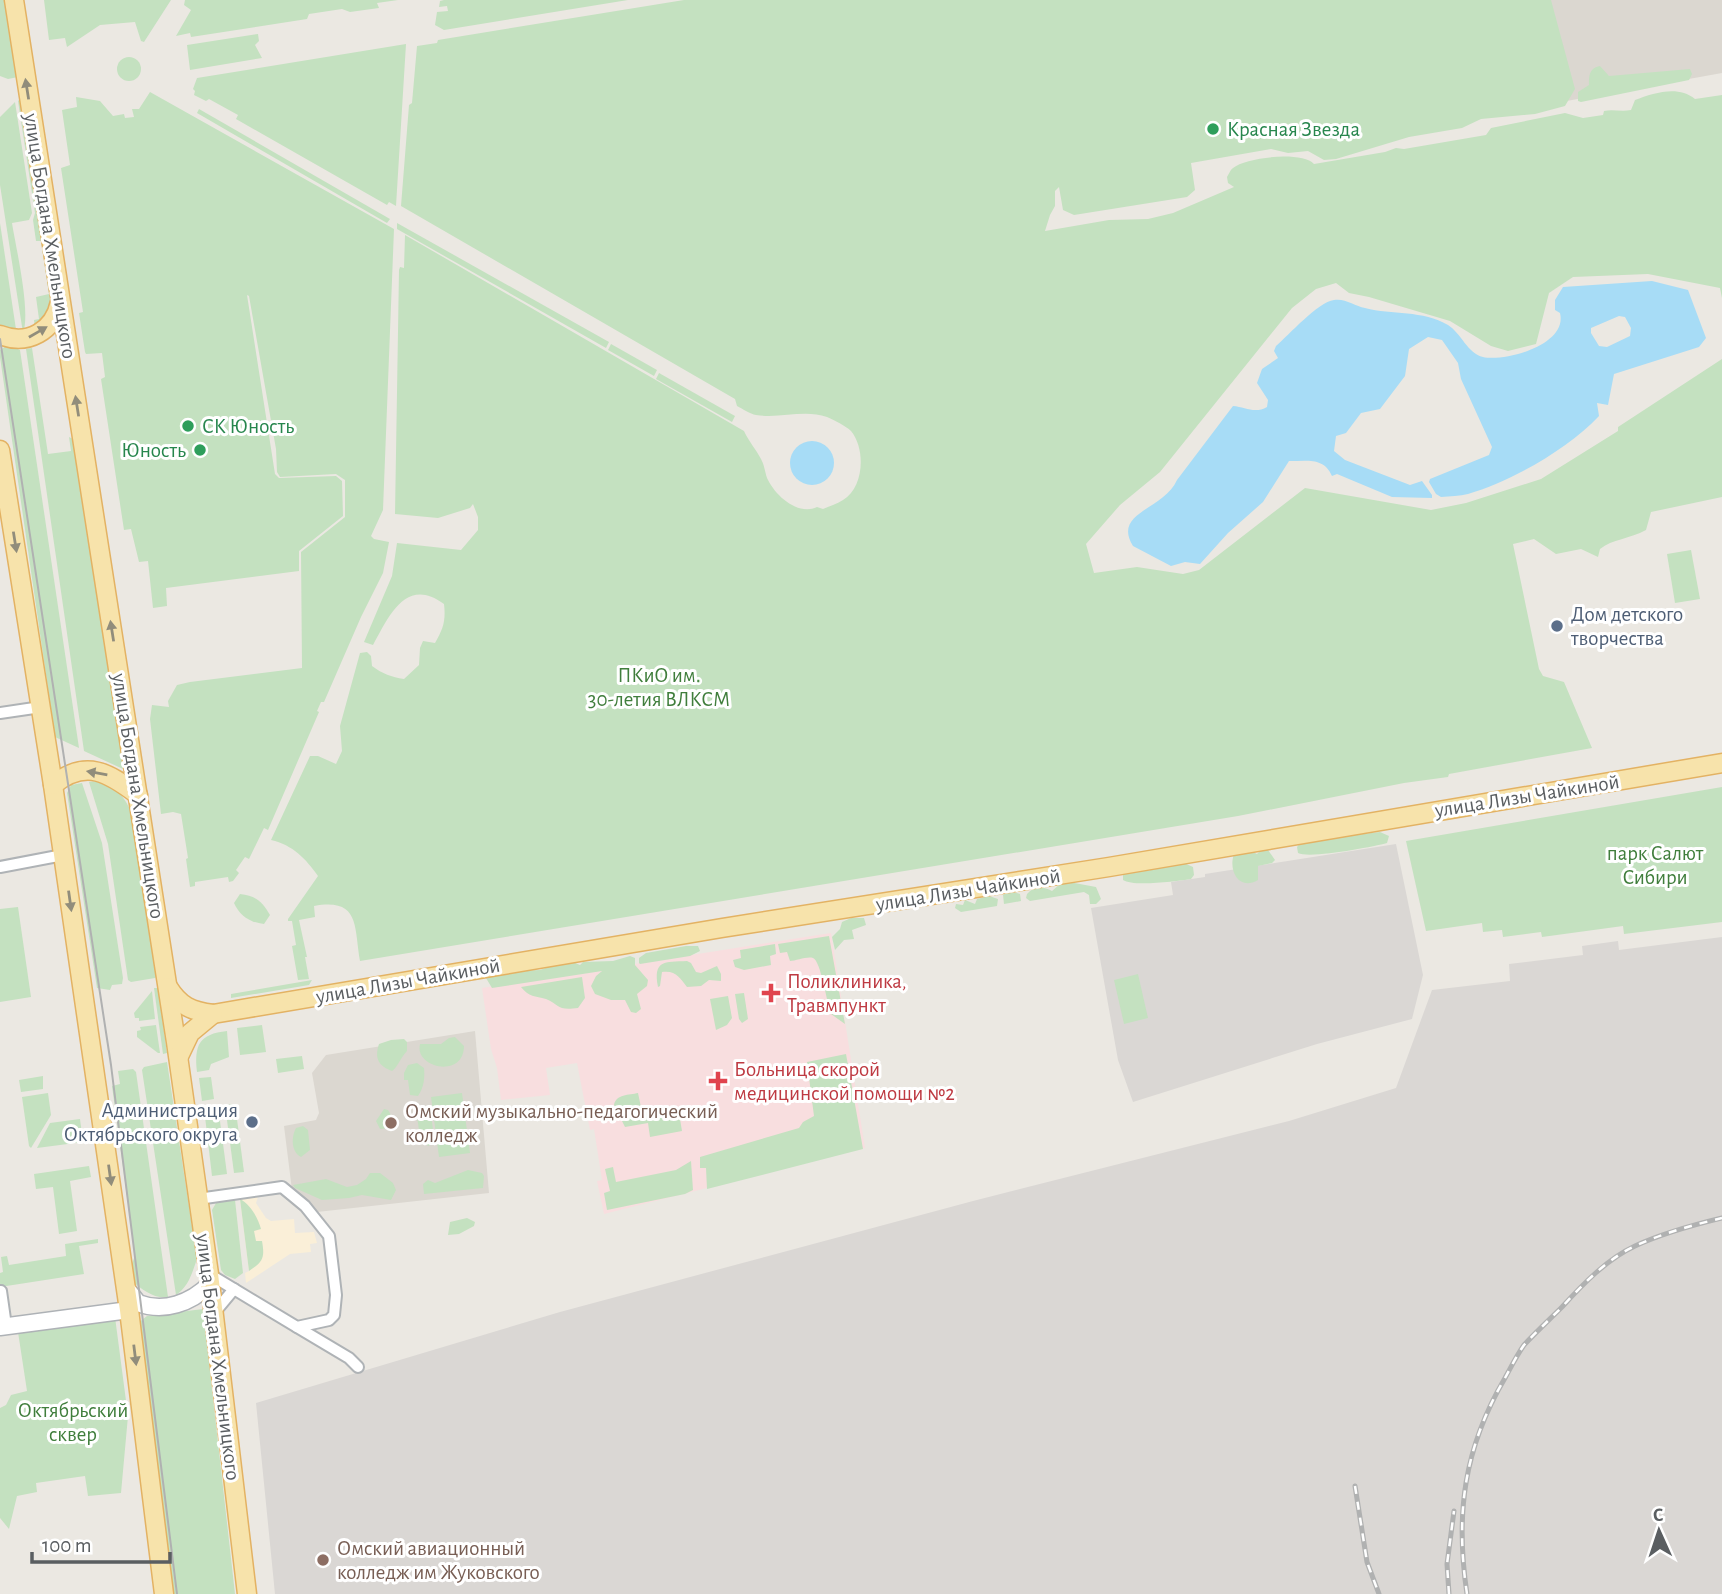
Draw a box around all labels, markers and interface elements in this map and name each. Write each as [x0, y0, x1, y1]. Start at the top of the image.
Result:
one-way arrow [22, 77, 33, 99]
street label: улица Богдана Хмельницкого [20, 111, 80, 360]
place label: Красная Звезда [1227, 119, 1360, 140]
marker: Красная Звезда [1205, 121, 1221, 137]
one-way arrow [29, 326, 48, 338]
one-way arrow [71, 395, 82, 417]
place label: СК Юность [202, 416, 294, 437]
marker: СК Юность [180, 418, 196, 434]
place label: Юность [121, 440, 186, 461]
marker: Юность [192, 442, 208, 458]
one-way arrow [9, 531, 20, 553]
place label: Дом детского творчества [1570, 604, 1683, 649]
marker: Дом детского творчества [1549, 618, 1565, 634]
one-way arrow [106, 620, 117, 642]
park label: ПКиО им. 30-летия ВЛКСМ [588, 665, 730, 710]
street label: улица Богдана Хмельницкого [108, 671, 168, 920]
one-way arrow [86, 767, 108, 778]
street label: улица Лизы Чайкиной [1432, 771, 1621, 821]
park label: парк Салют Сибири [1607, 843, 1704, 888]
street label: улица Лизы Чайкиной [873, 865, 1062, 915]
one-way arrow [65, 890, 76, 912]
street label: улица Лизы Чайкиной [313, 954, 502, 1008]
place label: Поликлиника, Травмпункт [787, 971, 907, 1016]
marker: Поликлиника, Травмпункт [761, 983, 781, 1003]
place label: Больница скорой медицинской помощи №2 [734, 1059, 955, 1104]
marker: Больница скорой медицинской помощи №2 [708, 1071, 728, 1091]
place label: Администрация Октябрьского округа [64, 1100, 238, 1145]
place label: Омский музыкально-педагогический колледж [405, 1101, 718, 1146]
marker: Администрация Октябрьского округа [244, 1114, 260, 1130]
marker: Омский музыкально-педагогический колледж [383, 1115, 399, 1131]
one-way arrow [105, 1164, 116, 1186]
street label: улица Богдана Хмельницкого [192, 1231, 244, 1482]
one-way arrow [129, 1344, 140, 1366]
park label: Октябрьский сквер [18, 1400, 128, 1445]
north arrow [1624, 1496, 1694, 1566]
text: С [1652, 1506, 1664, 1525]
scale bar [32, 1520, 170, 1564]
text: 100 m [42, 1535, 92, 1556]
place label: Омский авиационный колледж им Жуковского [337, 1538, 540, 1583]
marker: Омский авиационный колледж им Жуковского [315, 1552, 331, 1568]

